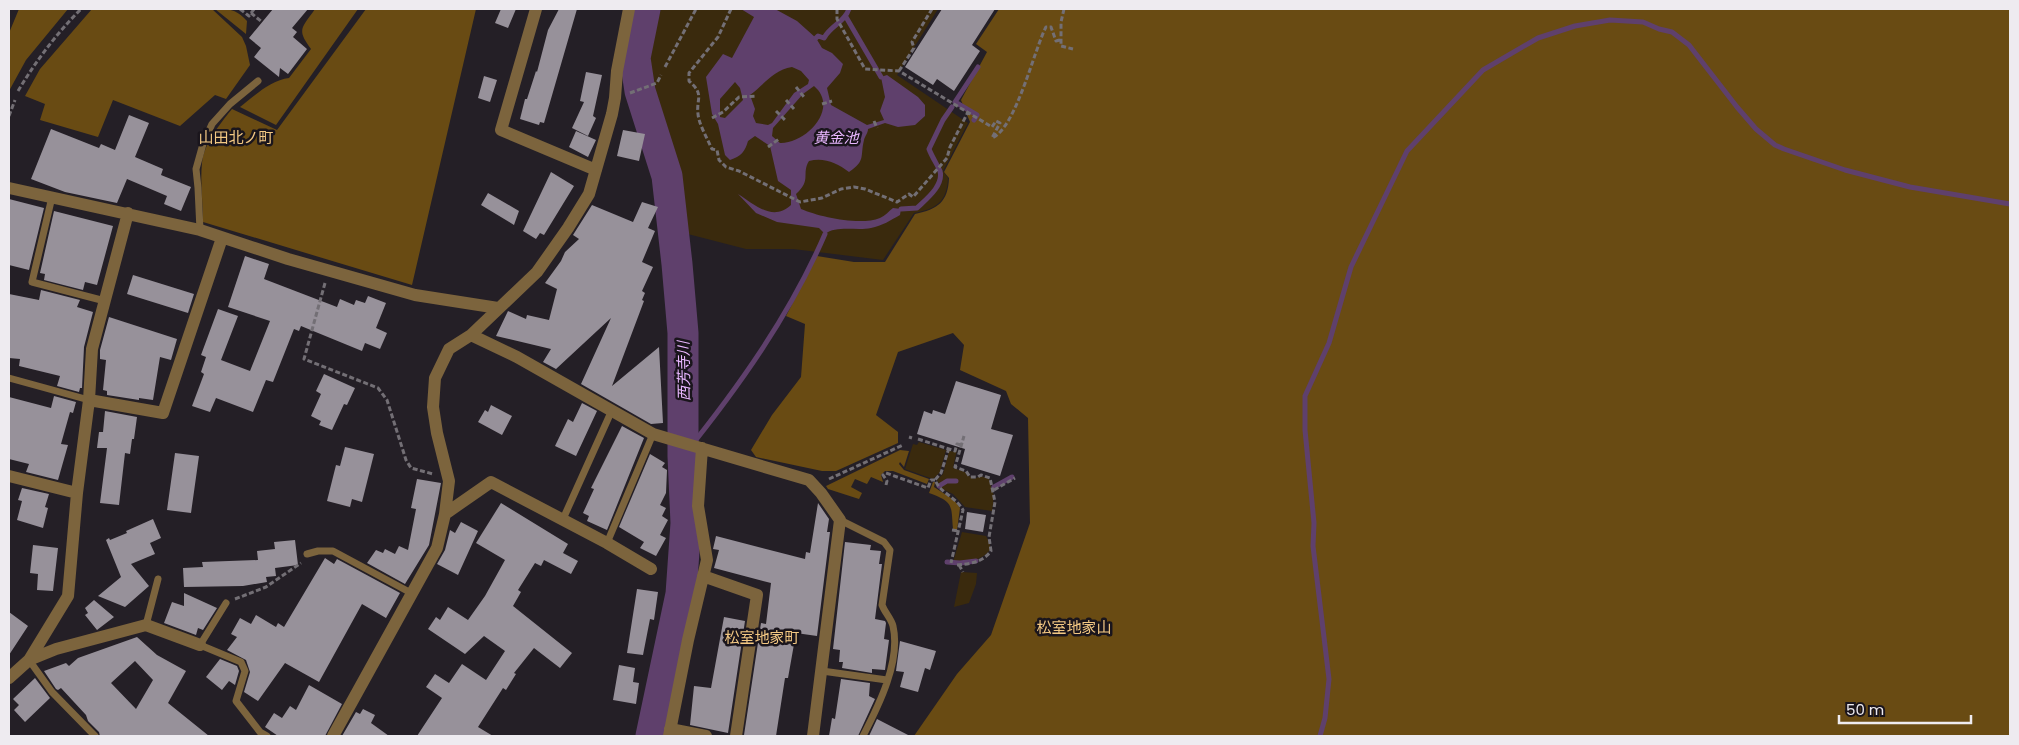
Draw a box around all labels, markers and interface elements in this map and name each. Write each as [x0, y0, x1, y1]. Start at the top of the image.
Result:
district label: 山田北ノ町 [198, 127, 274, 148]
water label: 黄金池 [813, 127, 860, 148]
water label: 西芳寺川 [672, 339, 695, 401]
district label: 松室地家山 [1036, 617, 1112, 638]
district label: 松室地家町 [724, 627, 800, 648]
scale bar [1839, 692, 1972, 724]
text: 50 m [1846, 699, 1884, 720]

